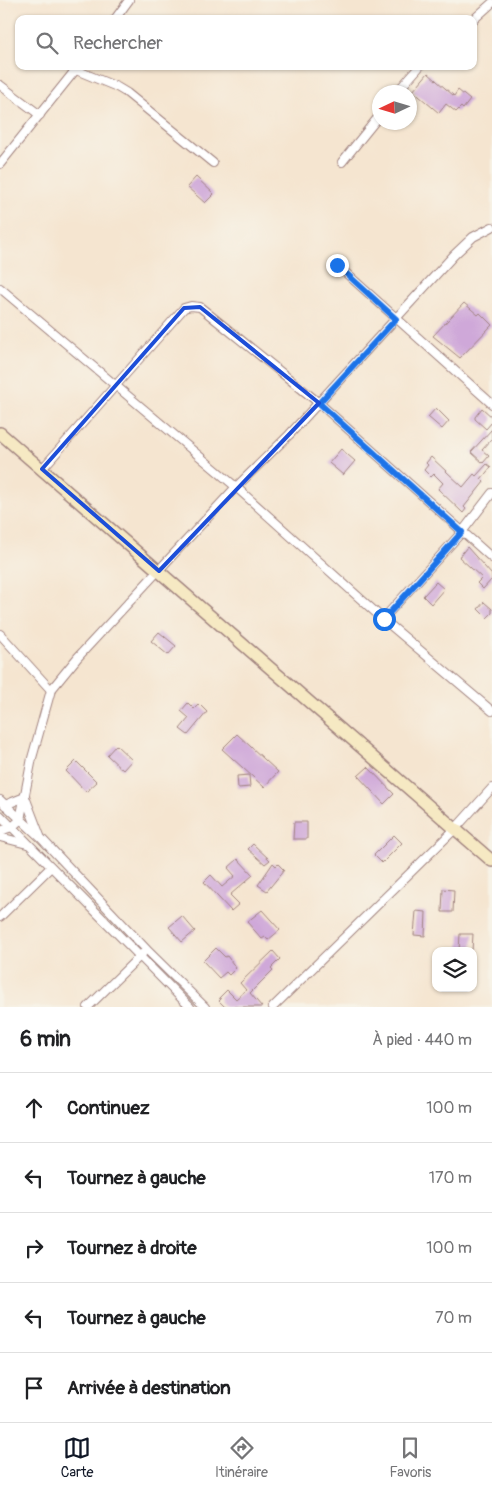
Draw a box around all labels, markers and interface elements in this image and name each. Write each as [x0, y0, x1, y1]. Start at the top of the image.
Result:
search box [15, 15, 477, 70]
icon: search [33, 29, 61, 57]
text: Rechercher [73, 31, 163, 55]
north arrow [372, 85, 417, 130]
route end [326, 254, 349, 277]
route start [373, 608, 396, 631]
map controls [432, 947, 477, 992]
button: layers [432, 947, 477, 992]
text: 6 min [20, 1026, 71, 1053]
text: À pied · 440 m [372, 1030, 472, 1050]
icon: ahead [20, 1094, 48, 1122]
text: Continuez [67, 1096, 150, 1120]
text: 100 m [426, 1098, 472, 1118]
icon: left [20, 1164, 48, 1192]
text: Tournez à gauche [67, 1166, 206, 1190]
text: 170 m [429, 1168, 472, 1188]
icon: right [20, 1234, 48, 1262]
text: Tournez à droite [67, 1236, 197, 1260]
text: 100 m [426, 1238, 472, 1258]
icon: left [20, 1304, 48, 1332]
text: Tournez à gauche [67, 1306, 206, 1330]
text: 70 m [435, 1308, 472, 1328]
icon: arrive [20, 1374, 48, 1402]
text: Arrivée à destination [67, 1376, 231, 1400]
tab: Carte [61, 1434, 93, 1481]
tab: Itinéraire [215, 1434, 268, 1481]
tab: Favoris [390, 1434, 431, 1481]

